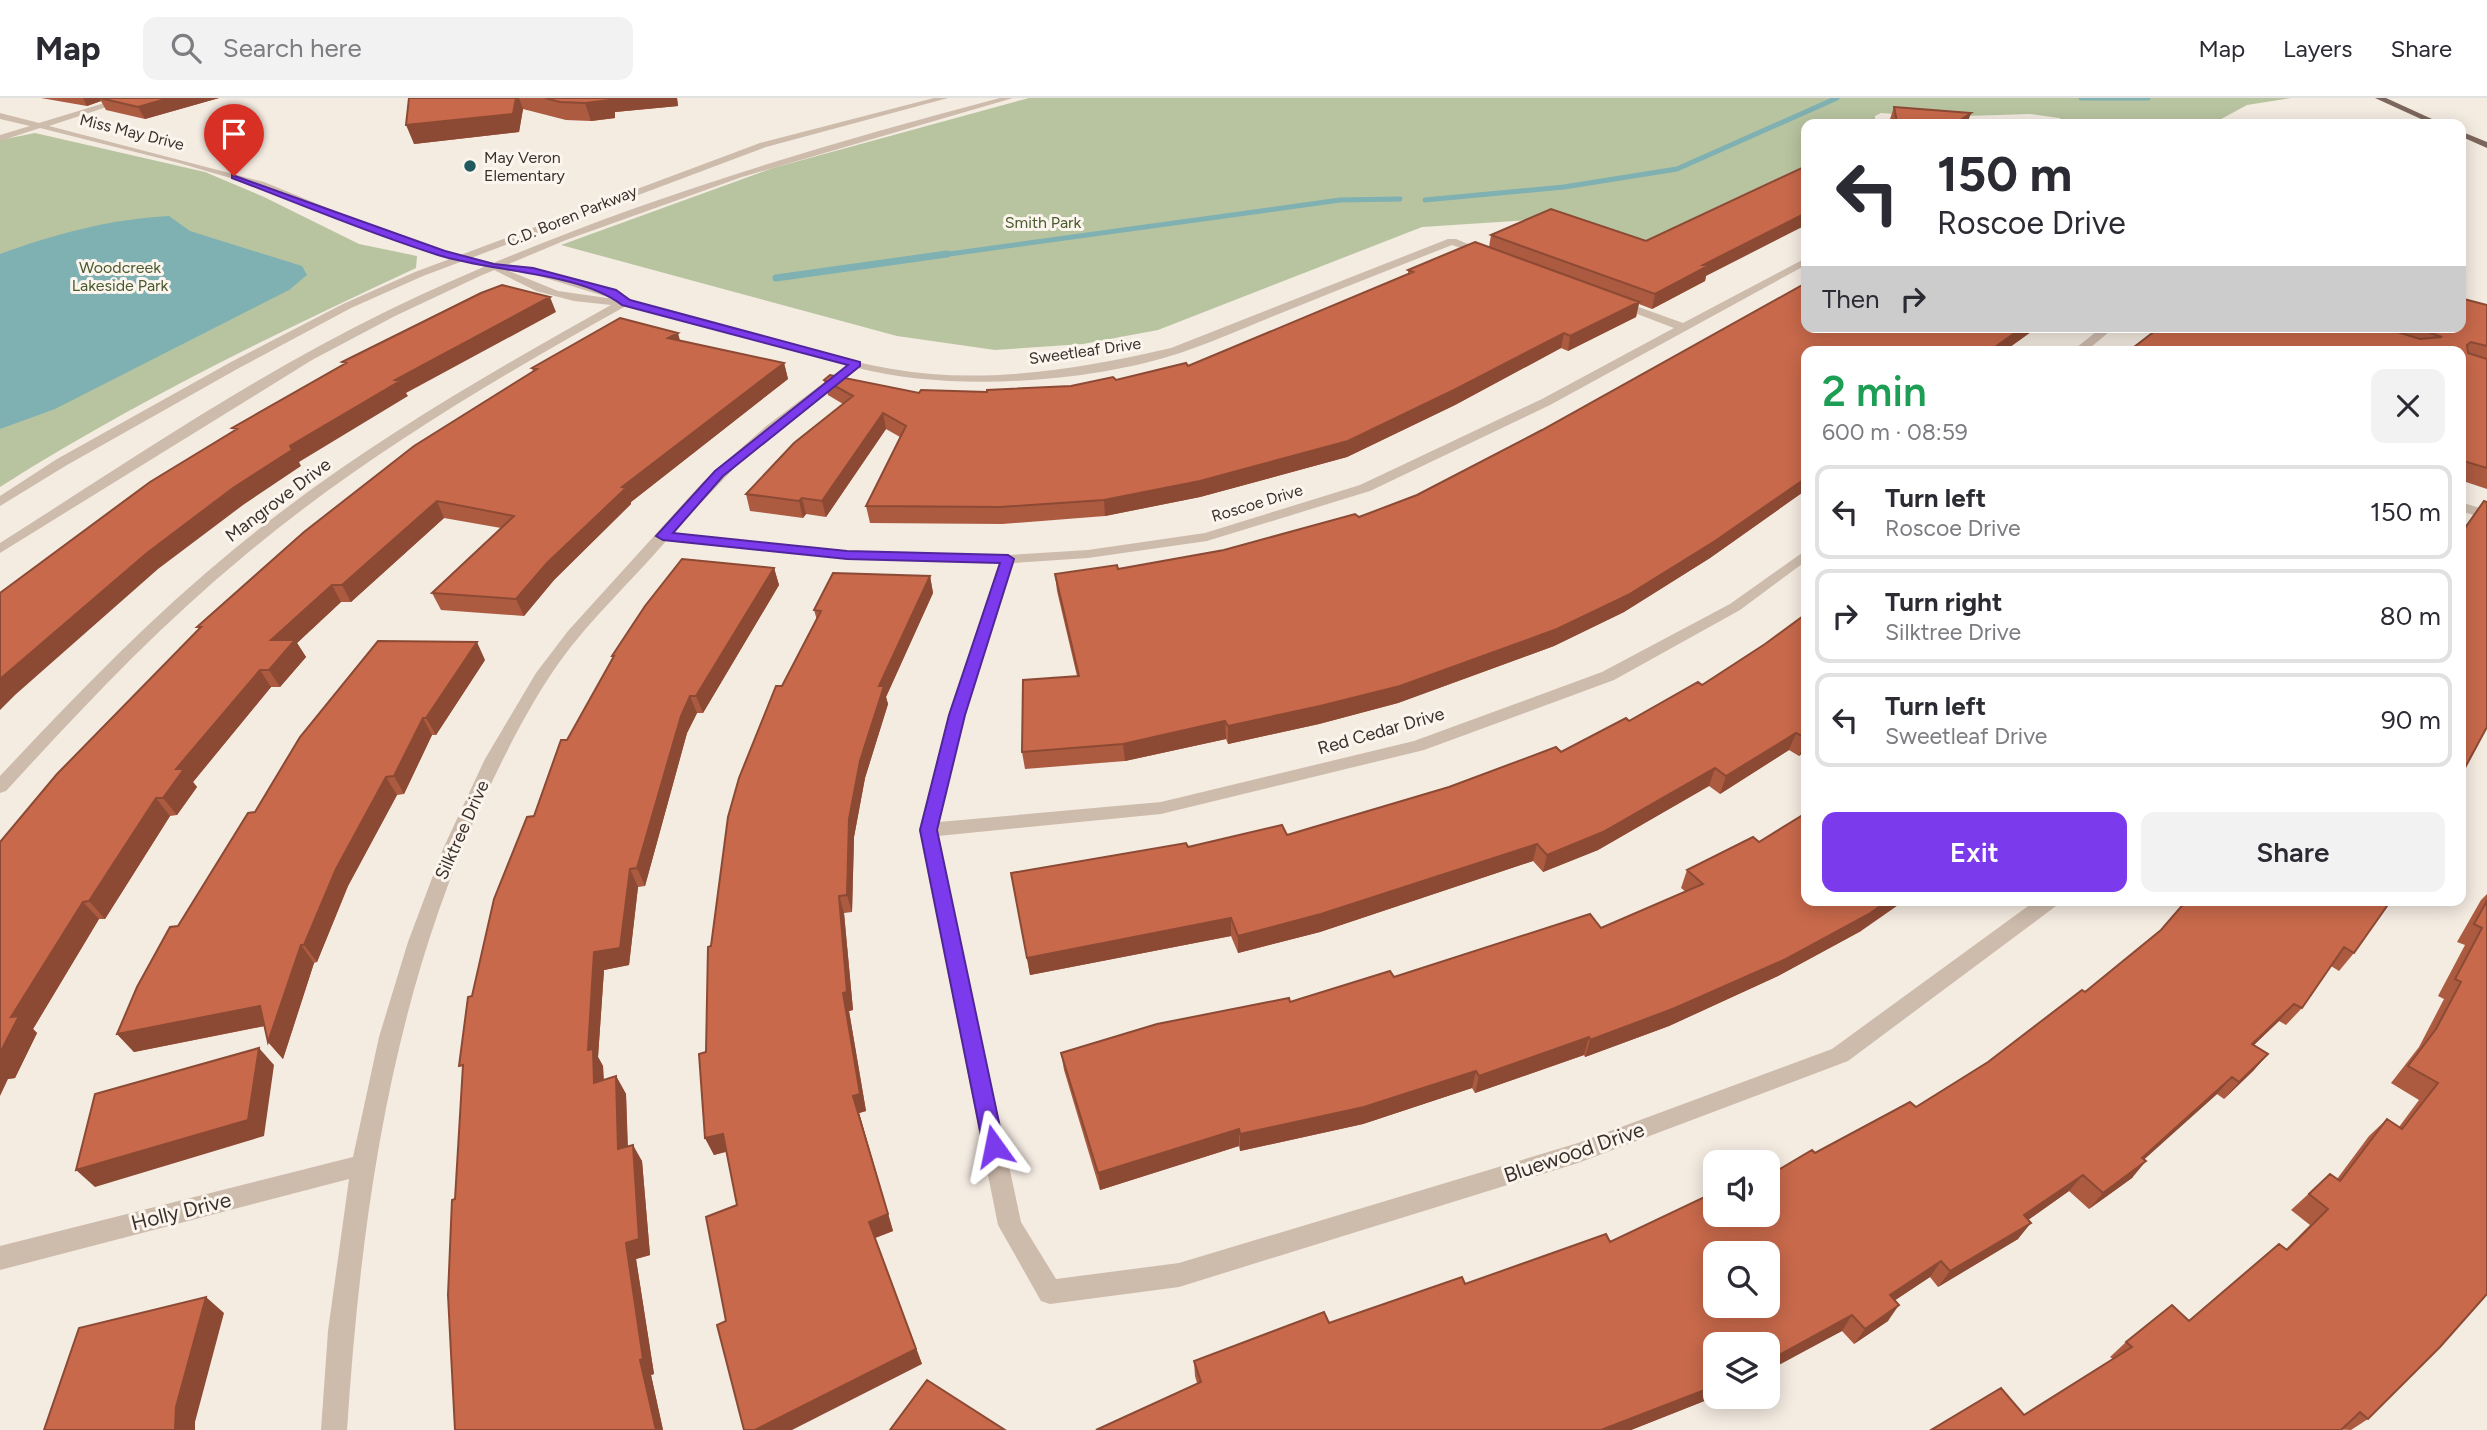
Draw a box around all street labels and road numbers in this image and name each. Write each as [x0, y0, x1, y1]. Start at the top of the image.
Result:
street label: Miss May Drive [78, 110, 186, 154]
street label: C.D. Boren Parkway [504, 181, 640, 251]
street label: Sweetleaf Drive [1028, 334, 1143, 368]
street label: Mangrove Drive [221, 453, 335, 547]
street label: Roscoe Drive [1209, 480, 1305, 526]
street label: Red Cedar Drive [1315, 702, 1447, 760]
street label: Silktree Drive [430, 777, 494, 883]
street label: Bluewood Drive [1500, 1116, 1648, 1188]
street label: Holly Drive [128, 1187, 234, 1235]

